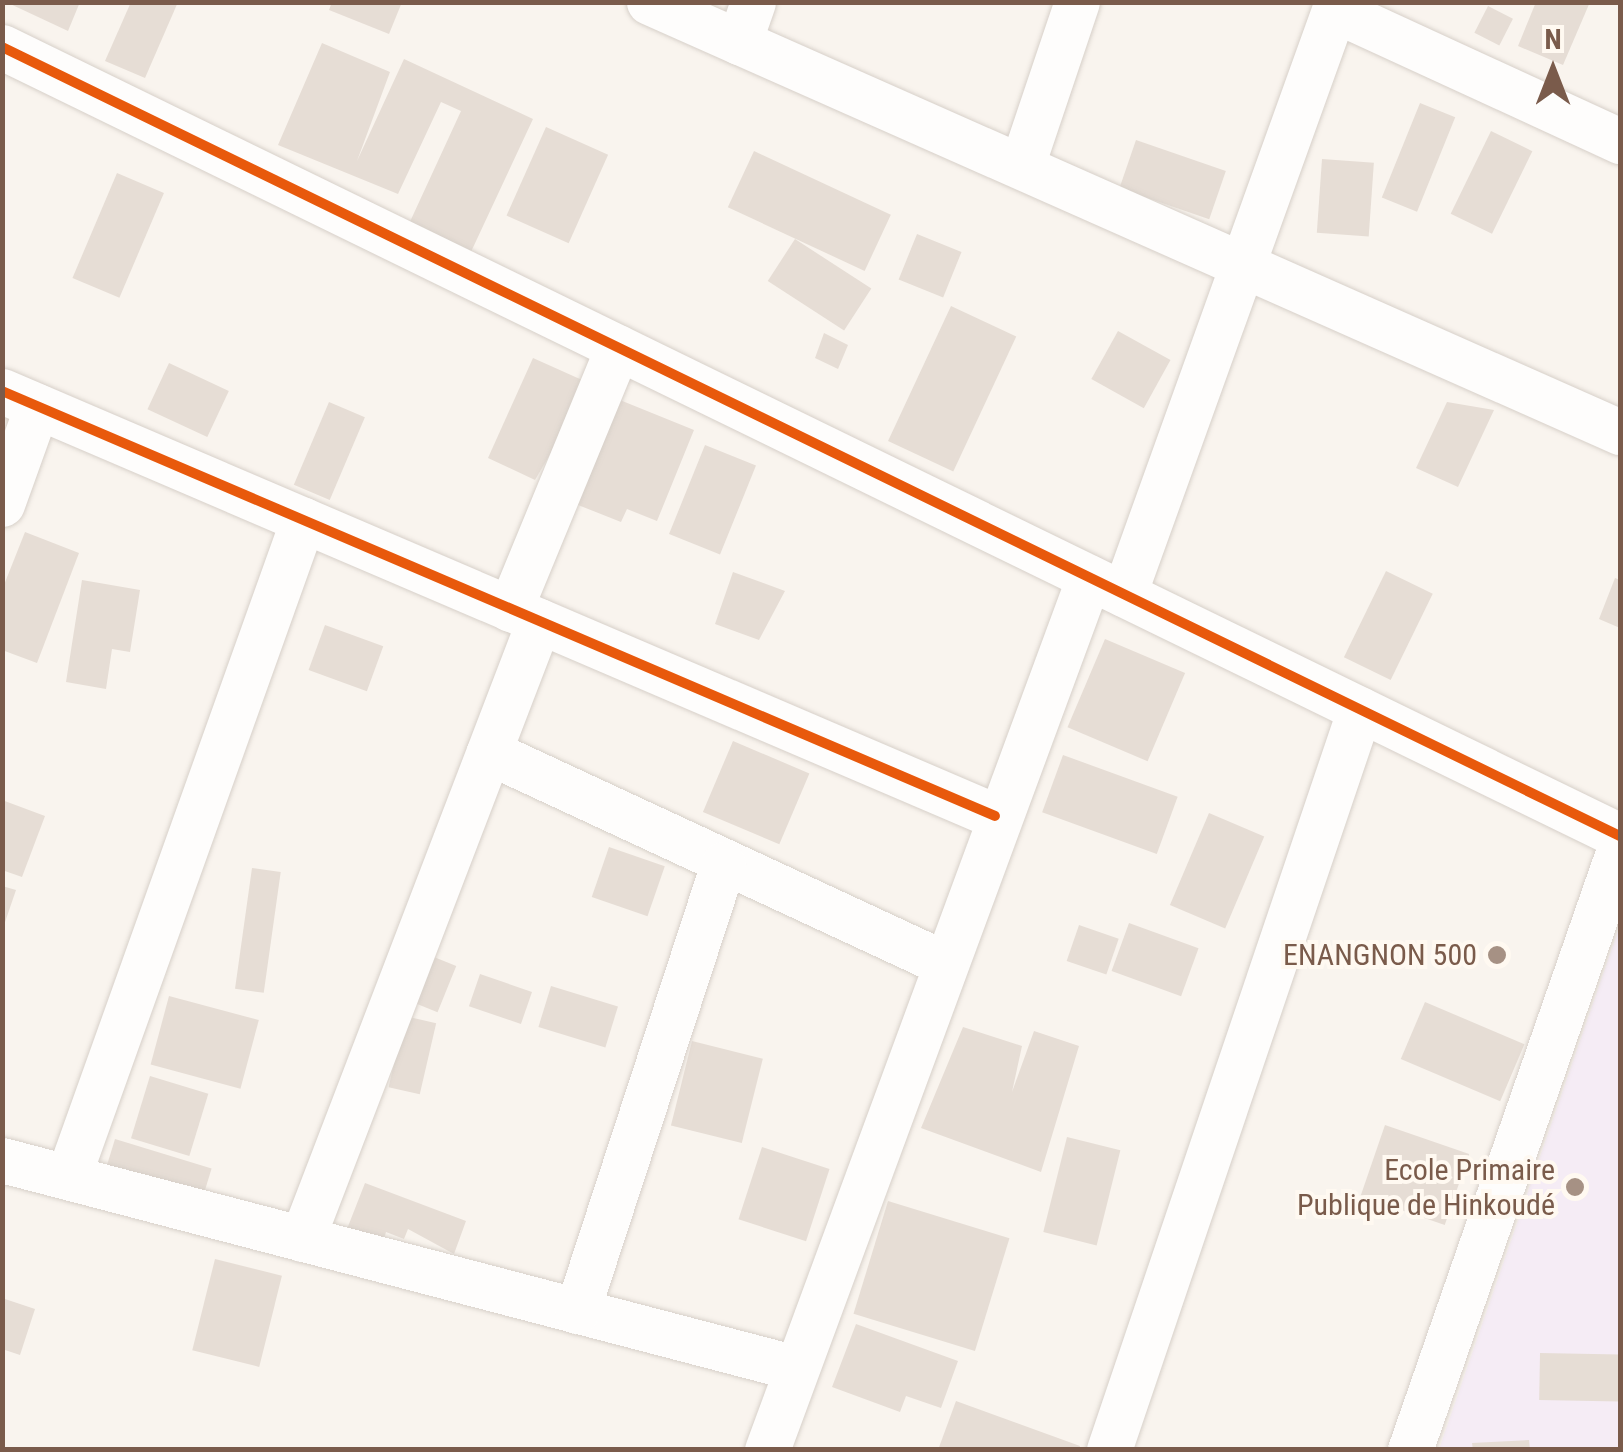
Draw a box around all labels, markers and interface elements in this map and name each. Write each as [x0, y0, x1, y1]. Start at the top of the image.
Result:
north arrow [1503, 20, 1603, 120]
text: N [1544, 23, 1562, 56]
place label: ENANGNON 500 [1283, 937, 1477, 973]
marker: ENANGNON 500 [1486, 944, 1508, 966]
place label: Ecole Primaire Publique de Hinkoudé [1297, 1152, 1555, 1222]
marker: Ecole Primaire Publique de Hinkoudé [1564, 1176, 1586, 1198]

